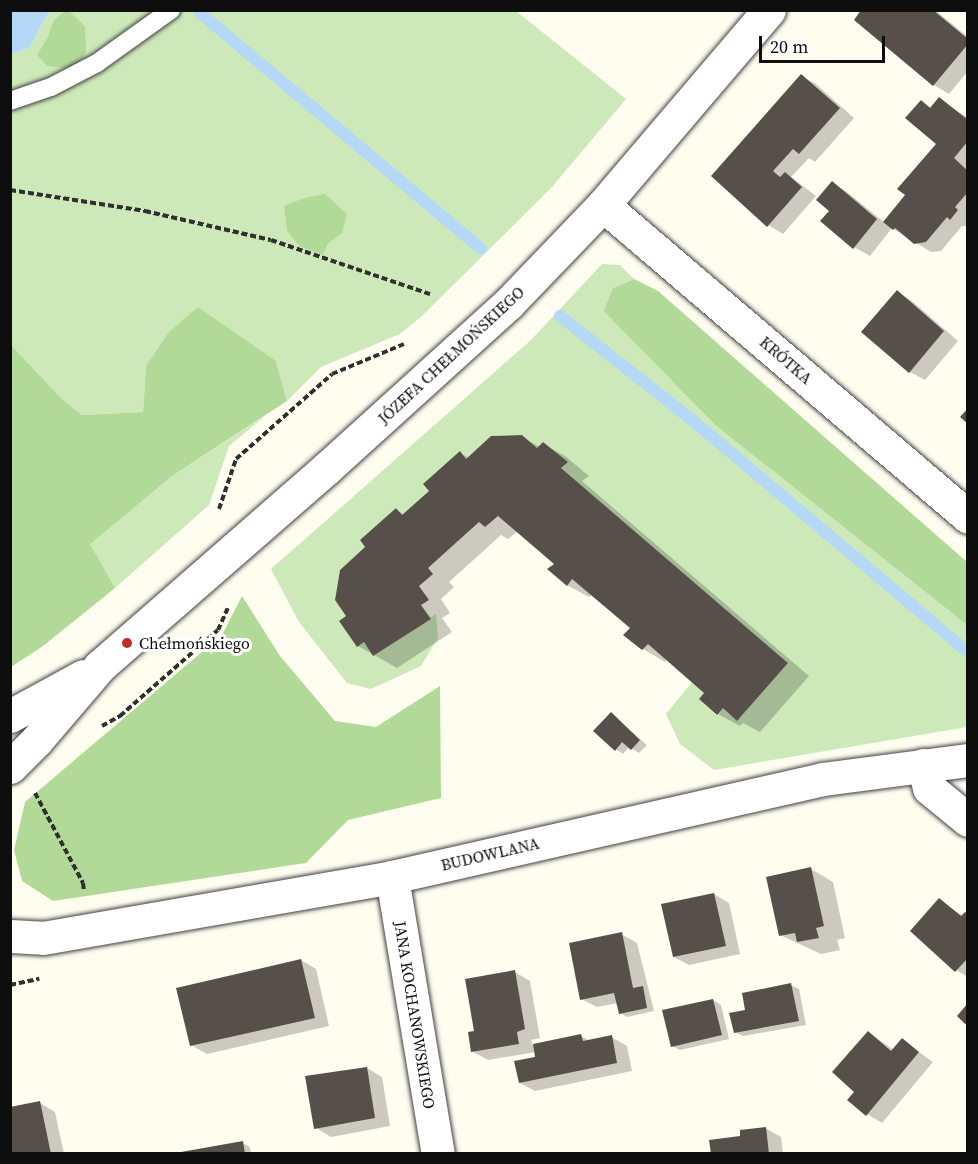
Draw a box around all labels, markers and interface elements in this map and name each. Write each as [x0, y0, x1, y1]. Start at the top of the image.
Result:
scale bar [762, 24, 888, 62]
text: 20 m [770, 34, 808, 59]
street label: JÓZEFA CHEŁMOŃSKIEGO [374, 282, 528, 428]
street label: KRÓTKA [756, 332, 816, 388]
place label: Chełmońskiego [139, 633, 250, 653]
marker: Chełmońskiego [120, 636, 134, 650]
street label: BUDOWLANA [439, 833, 541, 875]
street label: JANA KOCHANOWSKIEGO [391, 920, 439, 1110]

